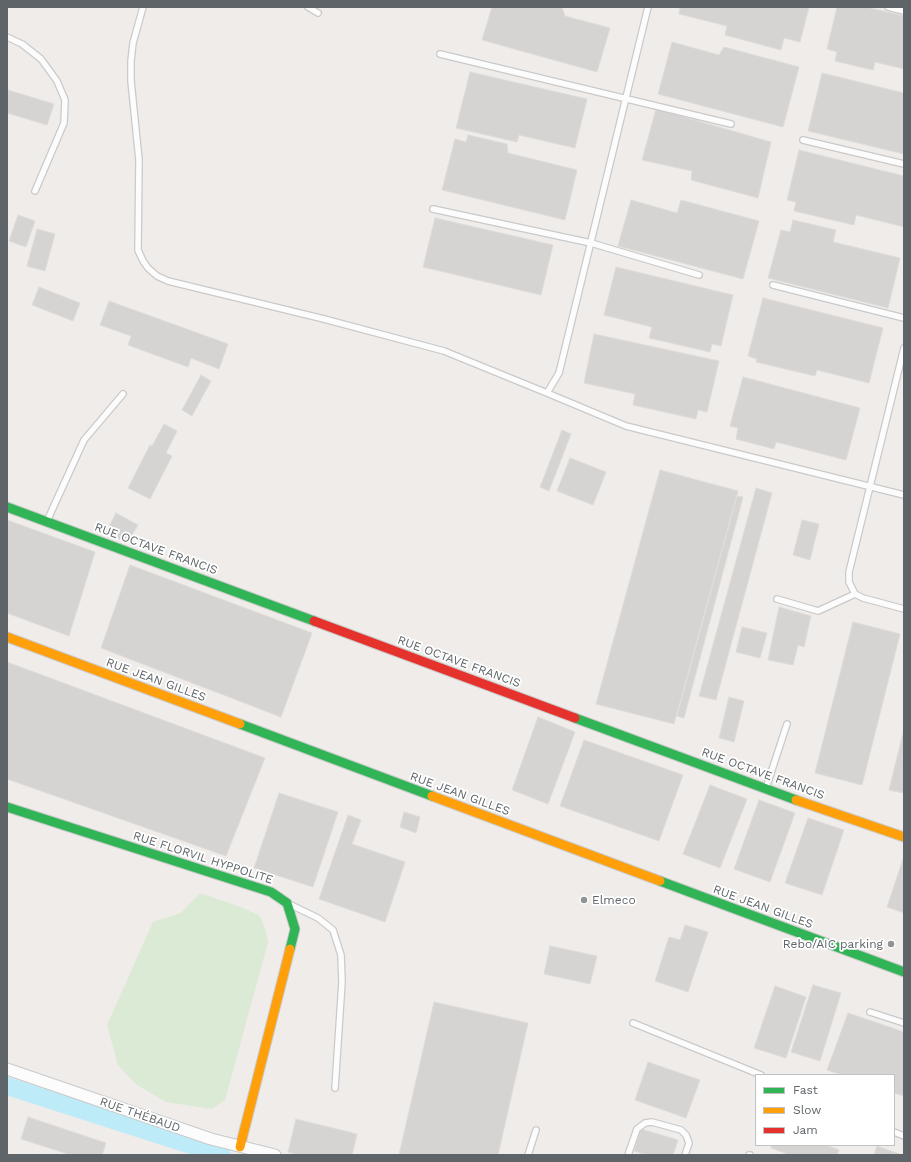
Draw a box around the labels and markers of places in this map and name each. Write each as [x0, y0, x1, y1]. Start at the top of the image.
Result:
place label: Elmeco [592, 893, 636, 907]
marker: Elmeco [579, 895, 589, 905]
place label: Rebo/AIC parking [783, 937, 883, 951]
marker: Rebo/AIC parking [886, 939, 896, 949]

